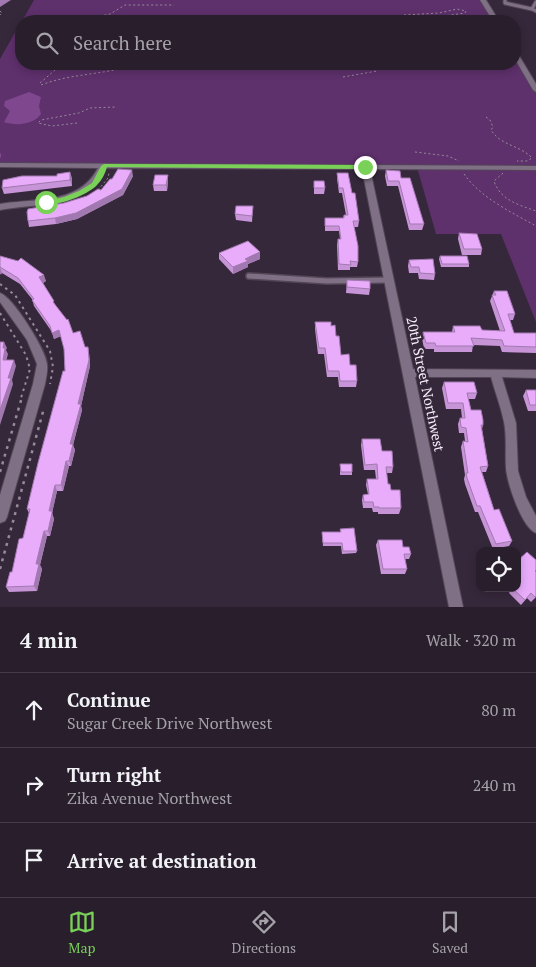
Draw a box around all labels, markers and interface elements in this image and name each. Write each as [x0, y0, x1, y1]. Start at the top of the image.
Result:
search box [15, 15, 521, 70]
icon: search [33, 29, 61, 57]
text: Search here [73, 30, 172, 55]
route end [354, 156, 377, 179]
route start [35, 191, 58, 214]
street label: 20th Street Northwest [402, 315, 450, 454]
map controls [476, 547, 521, 592]
button: locate [476, 547, 521, 592]
text: 4 min [20, 626, 77, 654]
text: Walk · 320 m [426, 629, 516, 651]
text: Continue [67, 687, 151, 712]
icon: ahead [20, 696, 48, 724]
text: 80 m [481, 699, 516, 721]
text: Sugar Creek Drive Northwest [67, 712, 272, 734]
text: Turn right [67, 762, 161, 787]
icon: right [20, 771, 48, 799]
text: 240 m [473, 774, 516, 796]
text: Zika Avenue Northwest [67, 787, 232, 809]
icon: arrive [20, 846, 48, 874]
text: Arrive at destination [67, 848, 256, 873]
tab: Map [68, 908, 96, 957]
tab: Directions [232, 908, 296, 957]
tab: Saved [432, 908, 468, 957]

